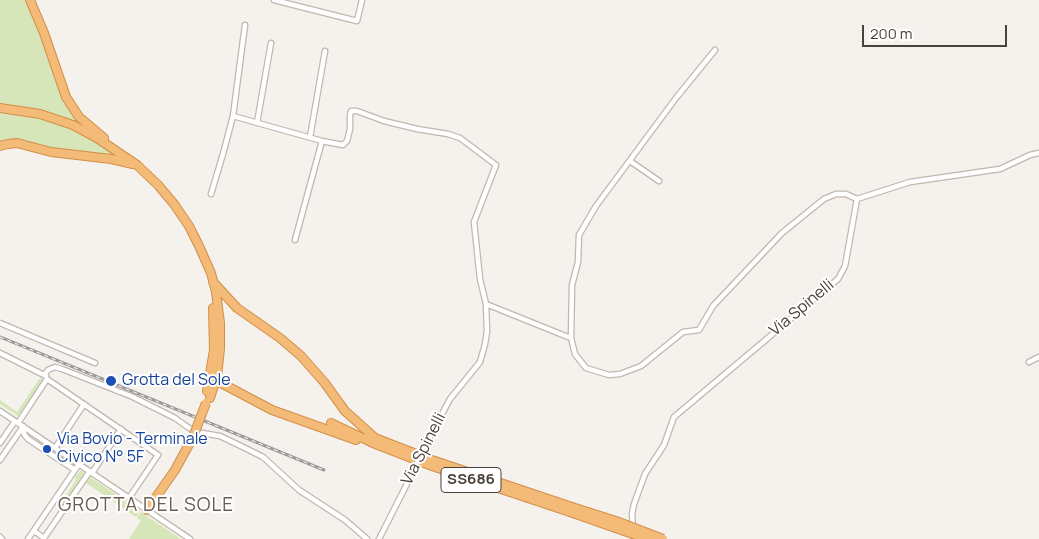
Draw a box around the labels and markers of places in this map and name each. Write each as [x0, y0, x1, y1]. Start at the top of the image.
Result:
place label: Grotta del Sole [122, 371, 230, 391]
marker: Grotta del Sole [104, 374, 118, 388]
place label: Via Bovio - Terminale Civico N° 5F [57, 430, 208, 468]
marker: Via Bovio - Terminale Civico N° 5F [41, 443, 53, 455]

